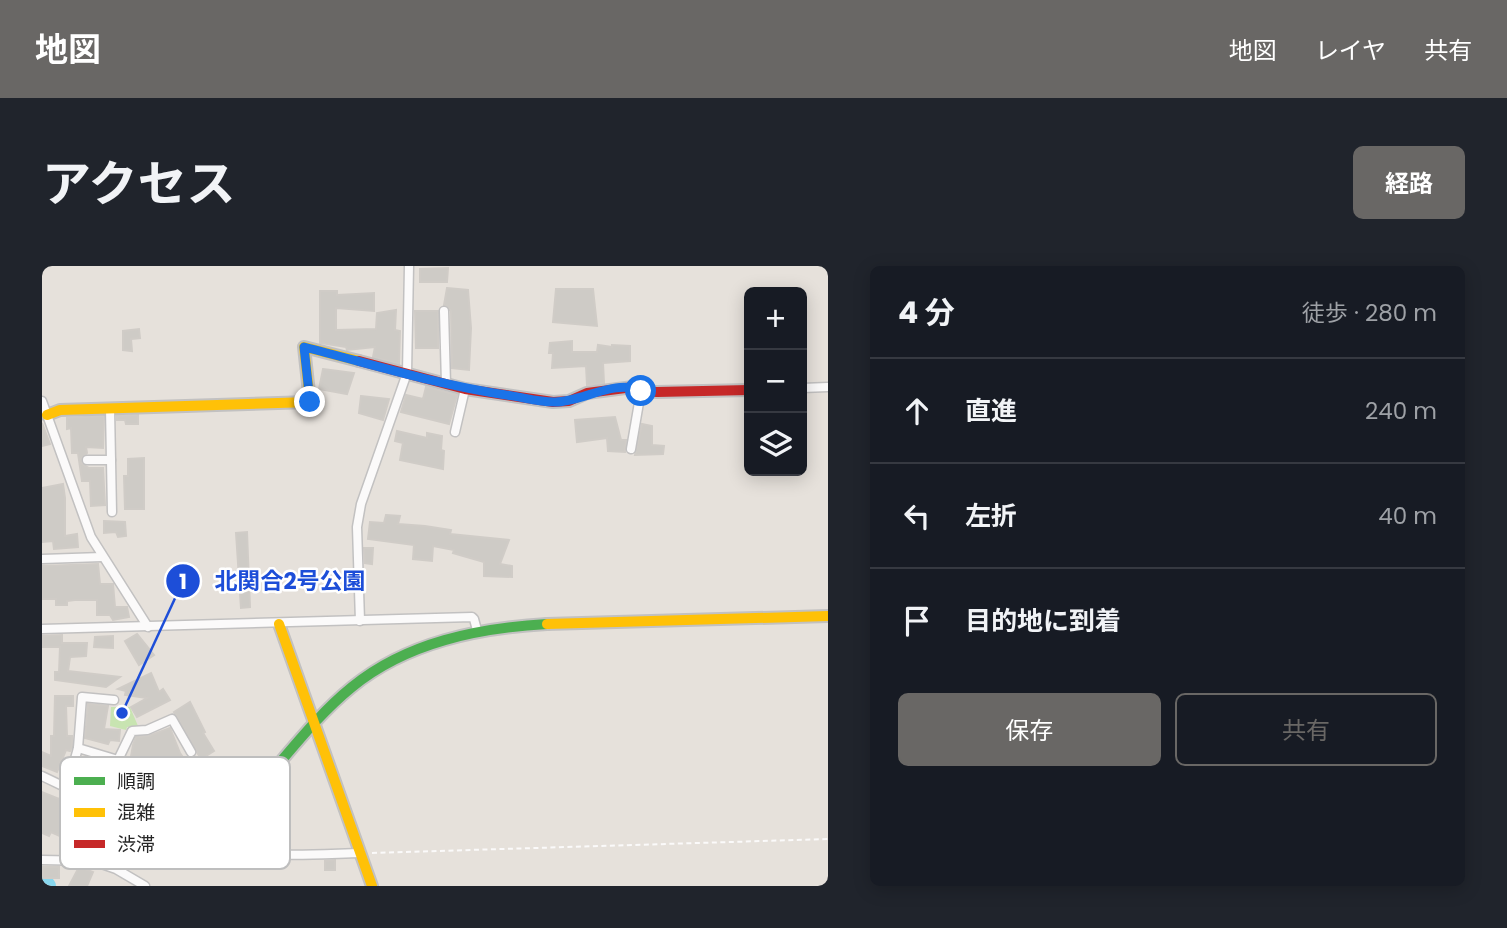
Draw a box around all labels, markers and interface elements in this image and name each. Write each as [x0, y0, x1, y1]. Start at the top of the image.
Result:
text: 地図 [35, 26, 101, 73]
text: 地図 [1229, 34, 1277, 67]
text: レイヤ [1315, 34, 1386, 67]
text: 共有 [1424, 34, 1472, 67]
button: 経路 [1353, 146, 1465, 219]
text: アクセス [42, 150, 236, 218]
map controls [744, 287, 807, 476]
button: + [744, 287, 807, 350]
text: 4 分 [898, 291, 955, 334]
text: 徒歩 · 280 m [1302, 297, 1437, 329]
button: − [744, 350, 807, 413]
route start [625, 375, 656, 406]
route end [294, 386, 325, 417]
icon: ahead [898, 392, 936, 430]
text: 直進 [965, 393, 1017, 429]
text: 240 m [1365, 395, 1437, 427]
button: layers [744, 413, 807, 476]
icon: left [898, 497, 936, 535]
text: 左折 [965, 498, 1017, 534]
text: 40 m [1378, 500, 1437, 532]
callout: 北関合2号公園 [165, 559, 380, 603]
text: 北関合2号公園 [214, 565, 366, 597]
text: 1 [179, 567, 187, 596]
icon: arrive [898, 602, 936, 640]
text: 目的地に到着 [965, 603, 1121, 639]
button: 保存 [898, 693, 1161, 766]
button: 共有 [1175, 693, 1437, 766]
legend [60, 757, 290, 869]
text: 順調 [117, 768, 155, 795]
text: 混雑 [117, 799, 155, 826]
text: 渋滞 [117, 831, 155, 858]

